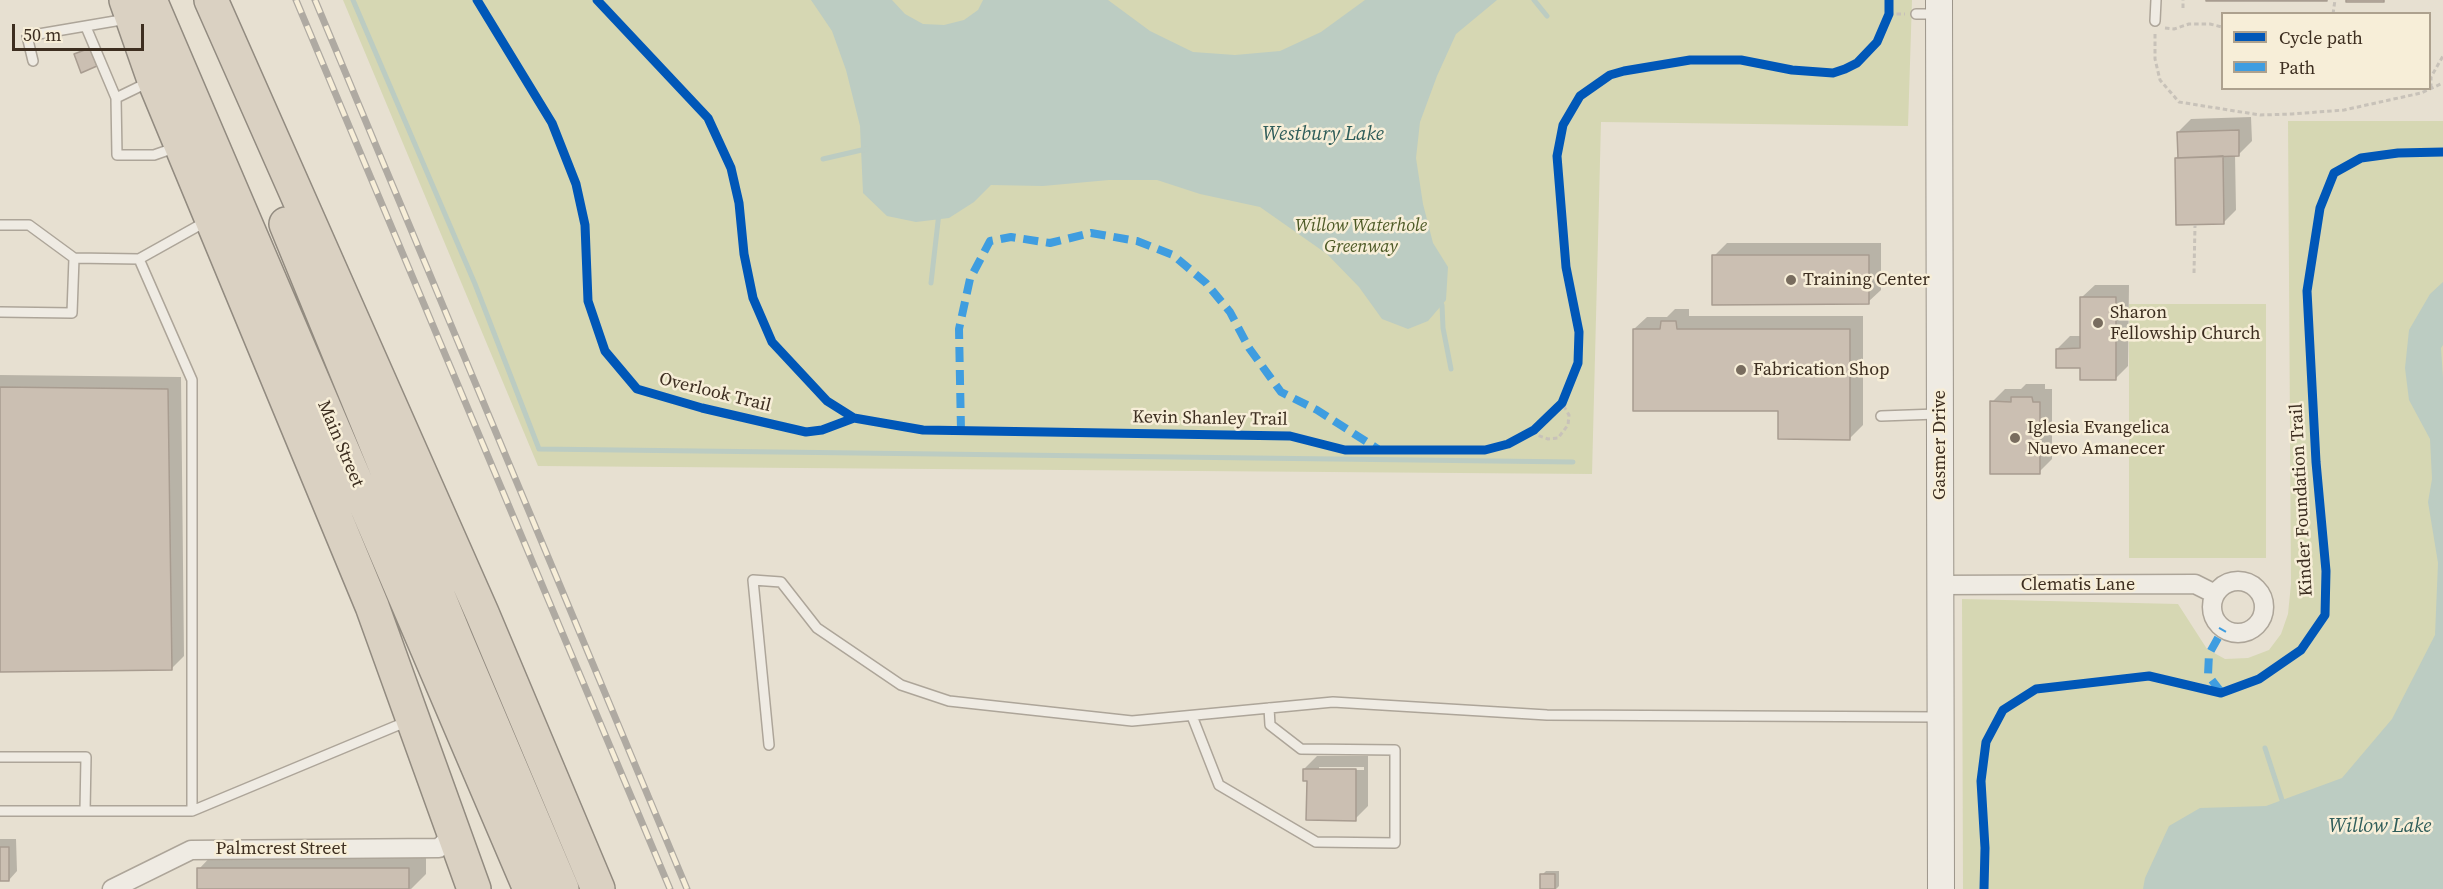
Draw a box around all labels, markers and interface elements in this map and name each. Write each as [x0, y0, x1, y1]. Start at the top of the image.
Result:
scale bar [15, 12, 147, 50]
legend [2221, 12, 2431, 90]
text: 50 m [23, 22, 61, 47]
text: Cycle path [2279, 25, 2363, 50]
text: Path [2279, 55, 2315, 80]
water label: Westbury Lake [1262, 123, 1384, 147]
park label: Willow Waterhole Greenway [1295, 215, 1427, 258]
place label: Training Center [1803, 269, 1930, 291]
marker: Training Center [1784, 273, 1798, 287]
place label: Sharon Fellowship Church [2110, 302, 2261, 344]
marker: Sharon Fellowship Church [2091, 316, 2105, 330]
place label: Fabrication Shop [1753, 359, 1889, 381]
marker: Fabrication Shop [1734, 363, 1748, 377]
street label: Overlook Trail [657, 369, 773, 417]
street label: Gasmer Drive [1929, 390, 1951, 500]
street label: Main Street [312, 397, 368, 491]
street label: Kinder Foundation Trail [2286, 403, 2318, 597]
street label: Kevin Shanley Trail [1132, 407, 1288, 431]
place label: Iglesia Evangelica Nuevo Amanecer [2027, 417, 2170, 460]
marker: Iglesia Evangelica Nuevo Amanecer [2008, 431, 2022, 445]
street label: Clematis Lane [2021, 574, 2135, 596]
water label: Willow Lake [2329, 815, 2431, 839]
street label: Palmcrest Street [215, 838, 347, 860]

